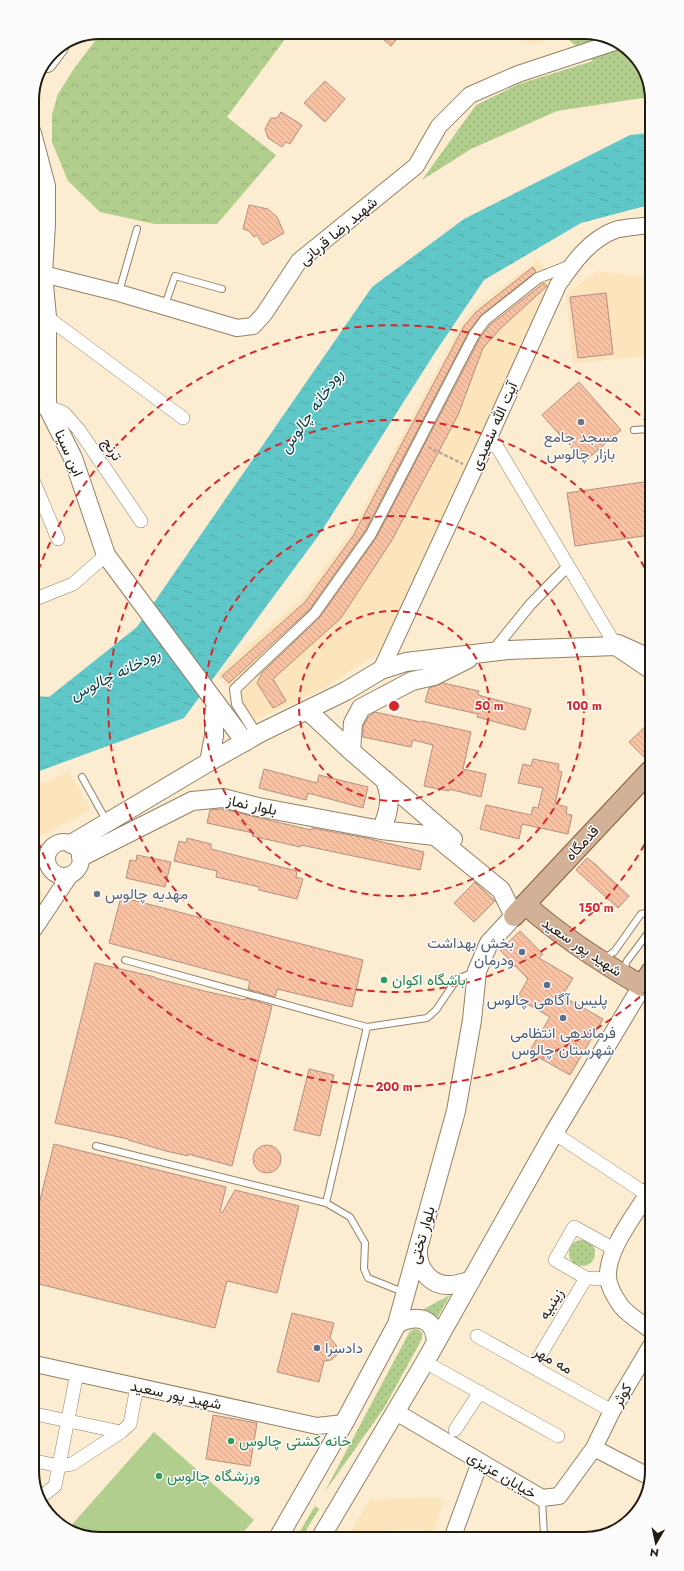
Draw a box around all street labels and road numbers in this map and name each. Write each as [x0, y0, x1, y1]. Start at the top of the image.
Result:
street label: شهید رضا قربانی [294, 191, 382, 271]
street label: آیت الله سعیدی [465, 377, 524, 474]
street label: ابن سینا [49, 426, 89, 480]
street label: ترنج [96, 433, 128, 465]
street label: بلوار نماز [224, 789, 279, 821]
street label: قدمگاه [560, 820, 604, 866]
street label: شهید پور سعید [537, 912, 627, 982]
street label: بلوار تختی [403, 1204, 441, 1266]
street label: زینبیه [533, 1284, 569, 1324]
street label: مه مهر [529, 1340, 577, 1380]
street label: شهید پور سعید [128, 1375, 224, 1415]
street label: کوثر [606, 1379, 638, 1412]
street label: خیابان عزیزی [463, 1446, 541, 1504]

